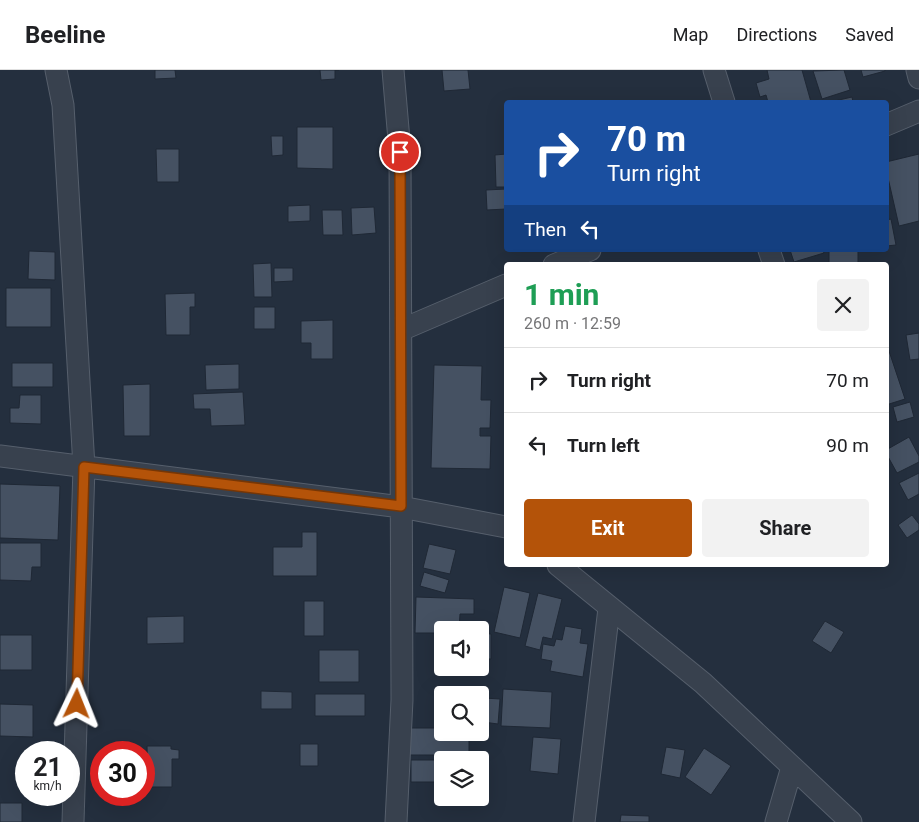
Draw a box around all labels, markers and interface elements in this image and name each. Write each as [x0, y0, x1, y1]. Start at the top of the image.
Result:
text: Beeline [25, 21, 105, 49]
text: Map [673, 24, 708, 45]
text: Directions [736, 24, 817, 45]
text: Saved [845, 24, 894, 45]
text: 70 m [607, 119, 686, 160]
icon: right [524, 120, 589, 185]
pin [379, 131, 421, 173]
icon: arrive [386, 138, 414, 166]
text: Turn right [607, 161, 701, 186]
icon: left [576, 215, 604, 243]
text: Then [524, 218, 566, 241]
text: 1 min [524, 277, 599, 312]
button: close [817, 279, 869, 331]
text: 260 m · 12:59 [524, 314, 621, 333]
icon: right [524, 366, 552, 394]
text: Turn right [567, 369, 651, 392]
text: 70 m [826, 369, 869, 392]
icon: left [524, 431, 552, 459]
text: Turn left [567, 434, 640, 457]
text: 90 m [826, 434, 869, 457]
button: Exit [524, 499, 692, 557]
button: Share [702, 499, 869, 557]
map controls [434, 621, 489, 806]
button: sound [434, 621, 489, 676]
position arrow [50, 677, 102, 729]
button: search [434, 686, 489, 741]
speed limit sign: 30 [90, 741, 155, 806]
button: layers [434, 751, 489, 806]
text: 21 [33, 753, 62, 782]
text: km/h [33, 779, 62, 793]

